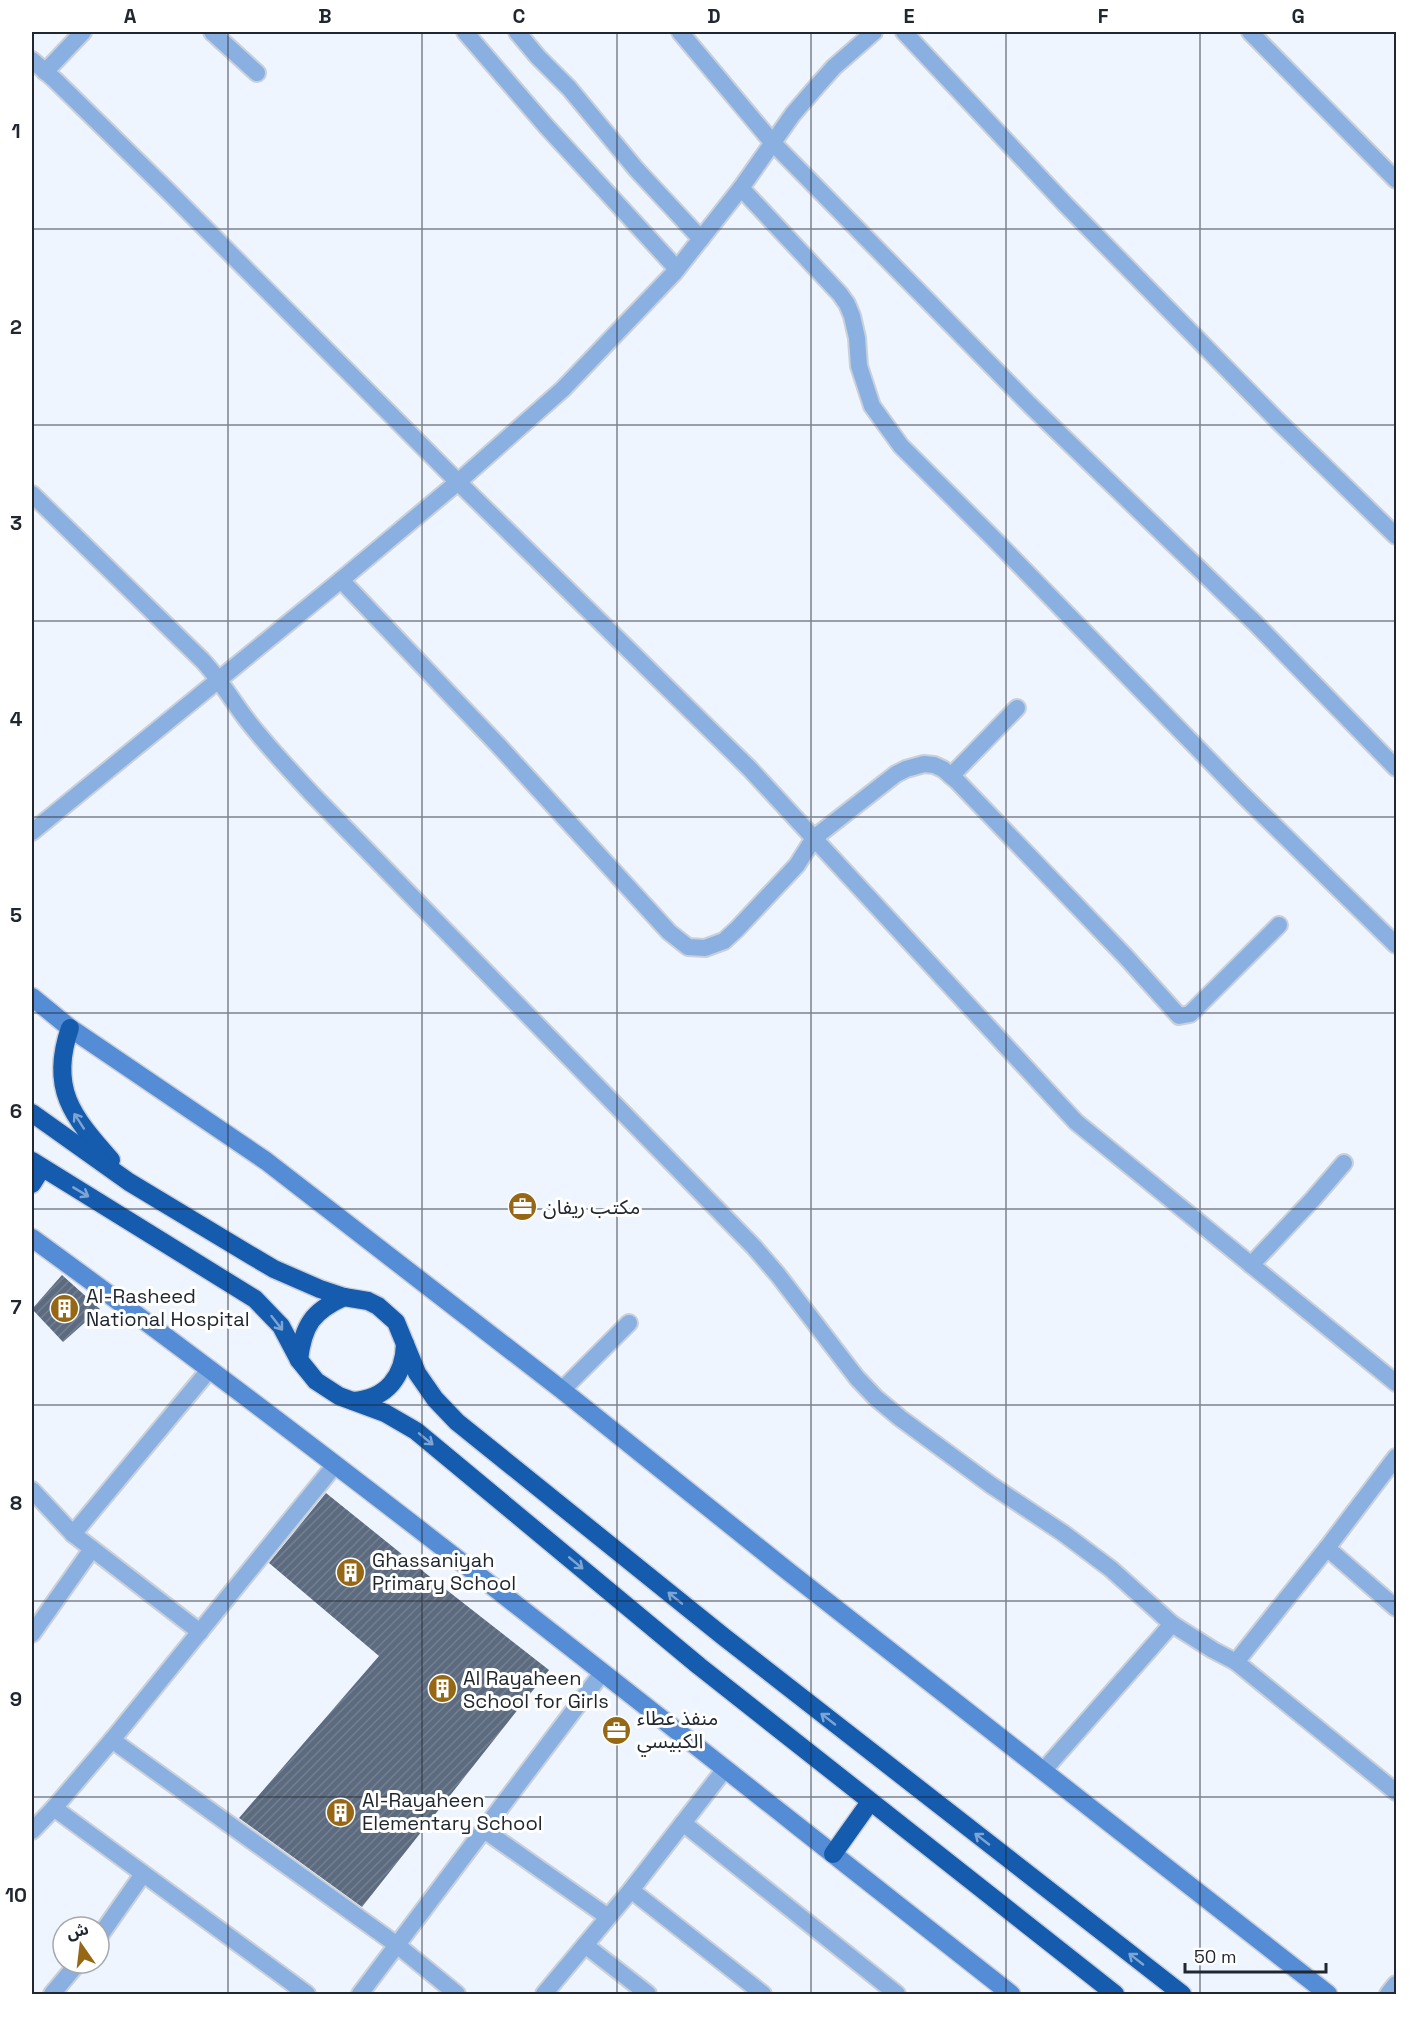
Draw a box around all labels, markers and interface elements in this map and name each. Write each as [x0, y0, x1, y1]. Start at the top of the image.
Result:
text: A [124, 3, 137, 29]
text: B [318, 3, 332, 29]
text: C [513, 3, 526, 29]
text: D [707, 3, 721, 29]
text: E [903, 3, 915, 29]
text: F [1098, 3, 1109, 29]
text: G [1291, 3, 1305, 29]
text: 1 [11, 118, 21, 144]
text: 2 [10, 314, 22, 340]
text: 3 [10, 510, 22, 536]
text: 4 [10, 706, 23, 732]
text: 5 [10, 902, 22, 928]
text: 6 [10, 1098, 22, 1124]
one-way arrow [72, 1112, 85, 1129]
one-way arrow [72, 1186, 89, 1198]
office icon: مكتب ريفان [506, 1191, 538, 1223]
place label: مكتب ريفان [543, 1194, 640, 1220]
place label: Al-Rasheed National Hospital [86, 1283, 250, 1332]
building icon: Al-Rasheed National Hospital [49, 1292, 81, 1324]
text: 7 [10, 1294, 22, 1320]
one-way arrow [271, 1315, 284, 1331]
one-way arrow [418, 1432, 434, 1445]
text: 8 [10, 1490, 22, 1516]
place label: Ghassaniyah Primary School [372, 1547, 516, 1596]
building icon: Ghassaniyah Primary School [335, 1556, 367, 1588]
one-way arrow [568, 1557, 584, 1570]
one-way arrow [667, 1591, 683, 1604]
place label: Al Rayaheen School for Girls [463, 1665, 609, 1714]
building icon: Al Rayaheen School for Girls [426, 1673, 458, 1705]
text: 9 [10, 1686, 22, 1712]
place label: منفذ عطاء الكبيسي [637, 1705, 718, 1757]
one-way arrow [820, 1712, 836, 1725]
office icon: منفذ عطاء الكبيسي [600, 1714, 632, 1746]
place label: Al-Rayaheen Elementary School [362, 1787, 543, 1836]
building icon: Al-Rayaheen Elementary School [325, 1796, 357, 1828]
one-way arrow [974, 1832, 990, 1845]
text: 10 [5, 1882, 27, 1908]
north arrow [51, 1915, 111, 1975]
text: ش [64, 1918, 91, 1944]
scale bar [1185, 1936, 1326, 1974]
text: 50 m [1194, 1945, 1236, 1968]
one-way arrow [1128, 1952, 1144, 1965]

